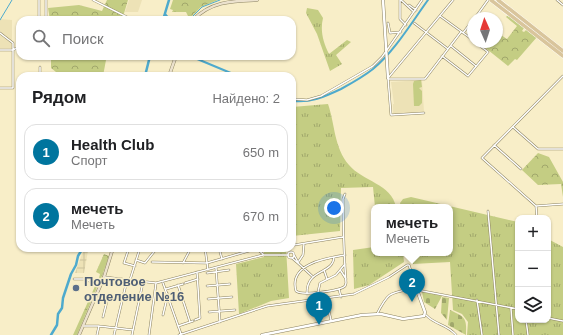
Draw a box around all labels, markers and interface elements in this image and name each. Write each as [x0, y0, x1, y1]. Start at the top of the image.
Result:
north arrow [467, 12, 503, 48]
search box [16, 16, 296, 60]
icon: search [30, 27, 52, 49]
text: Поиск [62, 30, 104, 47]
text: Рядом [32, 88, 87, 107]
text: Найдено: 2 [212, 91, 280, 106]
text: Health Club [71, 136, 154, 153]
text: 1 [42, 145, 50, 160]
text: 650 m [243, 145, 279, 160]
text: Спорт [71, 153, 108, 168]
your location [324, 198, 344, 218]
text: мечеть [71, 200, 124, 217]
popup [371, 204, 453, 256]
text: 2 [42, 209, 50, 224]
text: 670 m [243, 209, 279, 224]
text: мечеть [386, 214, 438, 231]
map controls [515, 215, 551, 323]
button: + [515, 215, 551, 251]
text: Мечеть [71, 217, 115, 232]
text: Мечеть [386, 231, 430, 246]
button: − [515, 251, 551, 287]
pin: 2 [399, 269, 425, 302]
place label: Почтовое отделение №16 [84, 274, 184, 304]
marker: Почтовое отделение №16 [71, 283, 81, 293]
button: layers [515, 287, 551, 323]
pin: 1 [306, 292, 332, 325]

